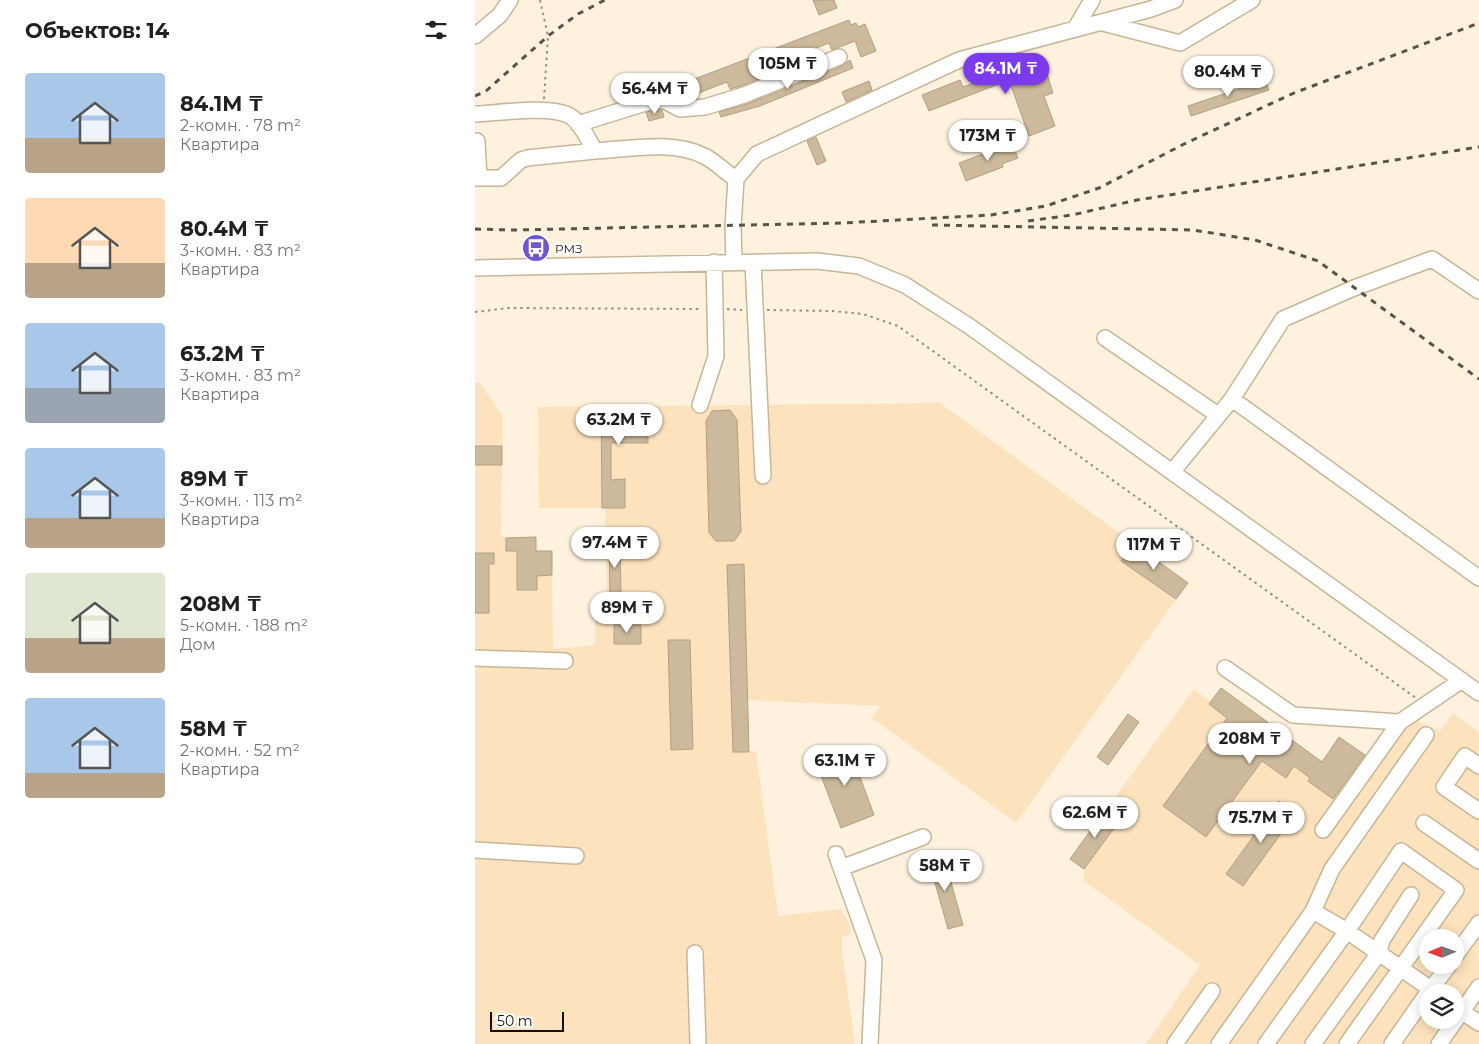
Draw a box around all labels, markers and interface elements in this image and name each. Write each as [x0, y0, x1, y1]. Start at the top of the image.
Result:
icon: filters [422, 16, 450, 44]
text: Объектов: 14 [25, 18, 169, 43]
pin: 105M ₸ [747, 48, 829, 90]
pin: 84.1M ₸ [960, 52, 1052, 95]
text: 105M ₸ [759, 54, 817, 73]
pin: 80.4M ₸ [1182, 56, 1274, 98]
text: 84.1M ₸ [974, 59, 1038, 78]
text: 80.4M ₸ [1194, 62, 1262, 81]
pin: 56.4M ₸ [609, 72, 701, 115]
text: 56.4M ₸ [622, 79, 688, 98]
text: 84.1M ₸ [180, 91, 263, 116]
icon: home [65, 93, 125, 153]
text: 2-комн. · 78 m² [180, 116, 301, 135]
pin: 173M ₸ [947, 120, 1029, 162]
text: 173M ₸ [959, 126, 1017, 145]
text: Квартира [180, 135, 260, 154]
text: 80.4M ₸ [180, 216, 269, 241]
icon: home [65, 218, 125, 278]
bus stop icon: РМЗ [521, 233, 551, 263]
text: 3-комн. · 83 m² [180, 241, 301, 260]
place label: РМЗ [555, 241, 582, 256]
text: Квартира [180, 260, 260, 279]
text: 63.2M ₸ [180, 341, 265, 366]
icon: home [65, 343, 125, 403]
text: 3-комн. · 83 m² [180, 366, 301, 385]
text: Квартира [180, 385, 260, 404]
pin: 63.2M ₸ [573, 404, 665, 446]
text: 63.2M ₸ [587, 410, 651, 429]
text: 89M ₸ [180, 466, 249, 491]
icon: home [65, 468, 125, 528]
text: 3-комн. · 113 m² [180, 491, 302, 510]
text: Квартира [180, 510, 260, 529]
pin: 97.4M ₸ [569, 526, 661, 569]
pin: 117M ₸ [1113, 528, 1195, 571]
text: 97.4M ₸ [582, 533, 648, 552]
text: 117M ₸ [1127, 535, 1181, 554]
text: 208M ₸ [180, 591, 262, 616]
pin: 89M ₸ [592, 592, 662, 634]
icon: home [65, 593, 125, 653]
text: 89M ₸ [601, 598, 653, 617]
text: 5-комн. · 188 m² [180, 616, 308, 635]
text: Дом [180, 635, 215, 654]
text: 58M ₸ [180, 716, 248, 741]
icon: home [65, 718, 125, 778]
pin: 208M ₸ [1209, 722, 1291, 765]
text: 208M ₸ [1219, 729, 1281, 748]
text: 2-комн. · 52 m² [180, 741, 300, 760]
pin: 63.1M ₸ [799, 744, 891, 787]
text: 63.1M ₸ [814, 751, 876, 770]
text: Квартира [180, 760, 260, 779]
pin: 62.6M ₸ [1049, 796, 1141, 839]
pin: 75.7M ₸ [1215, 802, 1307, 844]
text: 62.6M ₸ [1062, 803, 1128, 822]
text: 75.7M ₸ [1229, 808, 1293, 827]
pin: 58M ₸ [910, 850, 980, 892]
text: 58M ₸ [919, 856, 971, 875]
north arrow [1419, 929, 1464, 974]
map controls [1419, 929, 1464, 1029]
button: layers [1419, 984, 1464, 1029]
scale bar [490, 1009, 564, 1032]
text: 50 m [497, 1012, 533, 1030]

